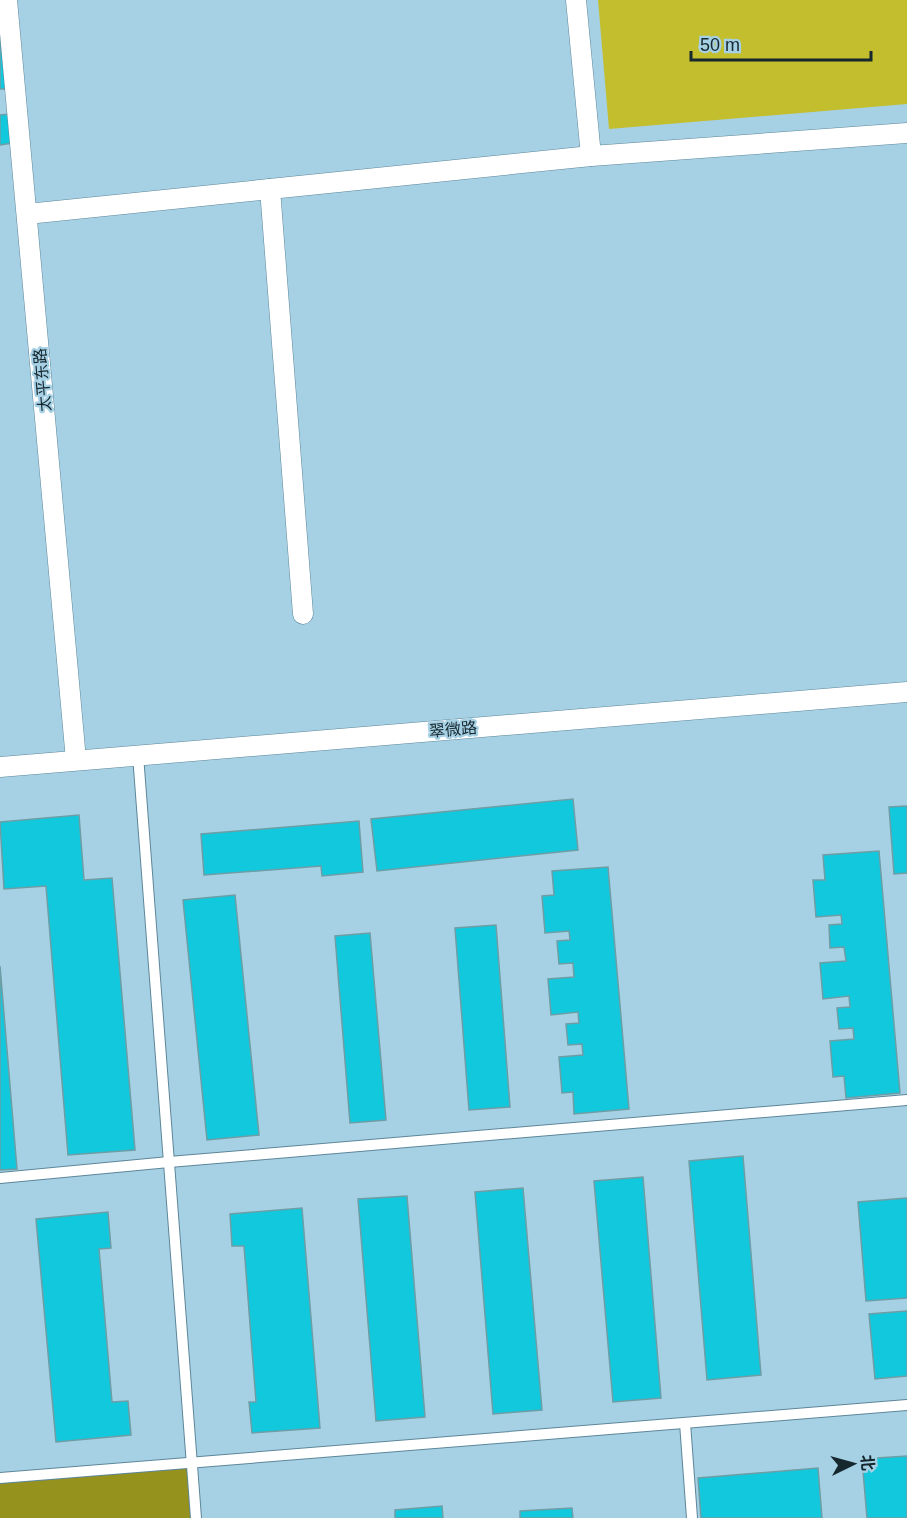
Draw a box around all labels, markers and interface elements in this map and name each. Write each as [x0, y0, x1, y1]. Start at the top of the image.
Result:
scale bar [691, 24, 871, 62]
text: 50 m [700, 35, 740, 55]
street label: 太平东路 [31, 347, 54, 413]
street label: 翠微路 [428, 719, 478, 740]
north arrow [823, 1434, 883, 1494]
text: 北 [858, 1454, 877, 1471]

